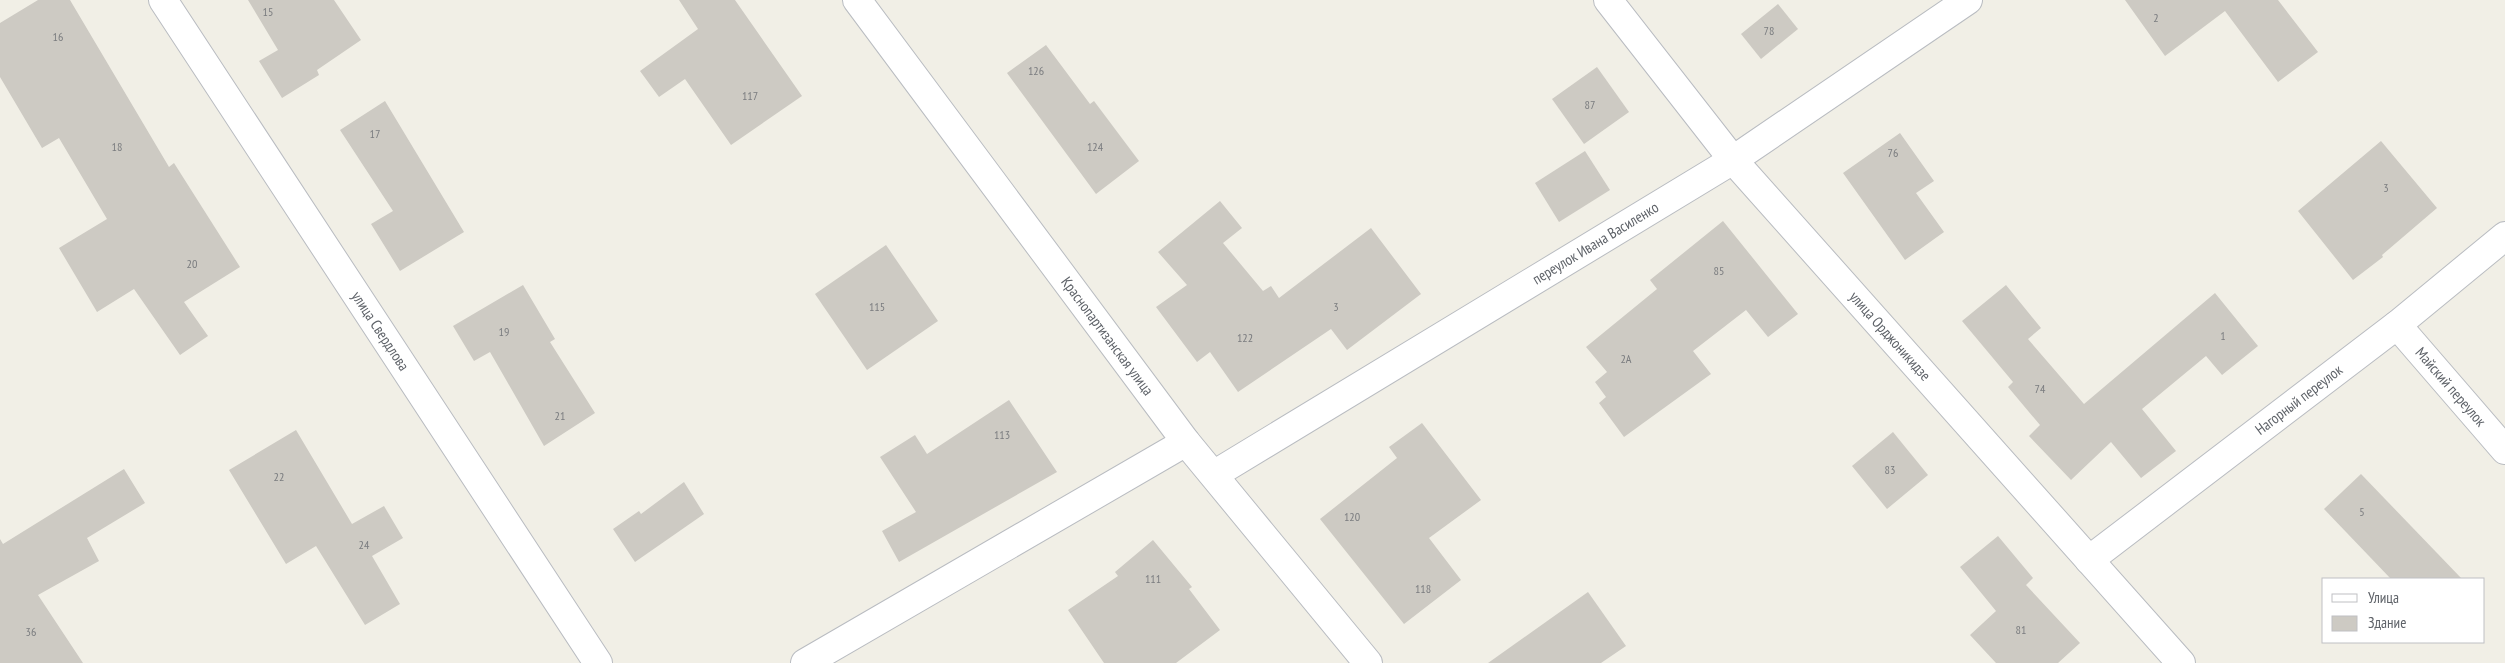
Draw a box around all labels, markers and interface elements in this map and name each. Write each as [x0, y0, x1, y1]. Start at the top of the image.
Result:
house number: 15 [263, 4, 273, 19]
house number: 2 [2153, 10, 2159, 25]
house number: 78 [1764, 23, 1774, 38]
house number: 16 [53, 29, 63, 44]
house number: 126 [1028, 63, 1044, 78]
house number: 117 [742, 88, 758, 103]
house number: 87 [1585, 97, 1595, 112]
house number: 17 [370, 126, 380, 141]
house number: 18 [112, 139, 122, 154]
house number: 124 [1087, 139, 1104, 154]
house number: 76 [1888, 145, 1898, 160]
house number: 3 [2383, 180, 2389, 195]
street label: переулок Ивана Василенко [1529, 197, 1662, 288]
house number: 20 [187, 256, 197, 271]
house number: 85 [1714, 263, 1724, 278]
street label: Краснопартизанская улица [1057, 273, 1158, 399]
street label: улица Свердлова [348, 287, 414, 374]
street label: улица Орджоникидзе [1846, 287, 1935, 385]
house number: 115 [869, 299, 885, 314]
house number: 3 [1333, 299, 1339, 314]
house number: 19 [499, 324, 509, 339]
house number: 1 [2220, 328, 2226, 343]
house number: 122 [1237, 330, 1253, 345]
street label: Майский переулок [2412, 343, 2491, 430]
house number: 2А [1620, 351, 1632, 366]
street label: Нагорный переулок [2251, 360, 2346, 439]
house number: 74 [2035, 381, 2046, 396]
house number: 21 [555, 408, 565, 423]
house number: 113 [994, 427, 1010, 442]
house number: 83 [1885, 462, 1895, 477]
house number: 22 [274, 469, 284, 484]
house number: 5 [2359, 504, 2365, 519]
house number: 120 [1344, 509, 1360, 524]
house number: 24 [359, 537, 370, 552]
house number: 111 [1145, 571, 1161, 586]
legend [2322, 578, 2485, 643]
house number: 118 [1415, 581, 1431, 596]
text: Улица [2368, 588, 2399, 607]
text: Здание [2368, 613, 2406, 632]
house number: 81 [2016, 622, 2026, 637]
house number: 36 [26, 624, 36, 639]

